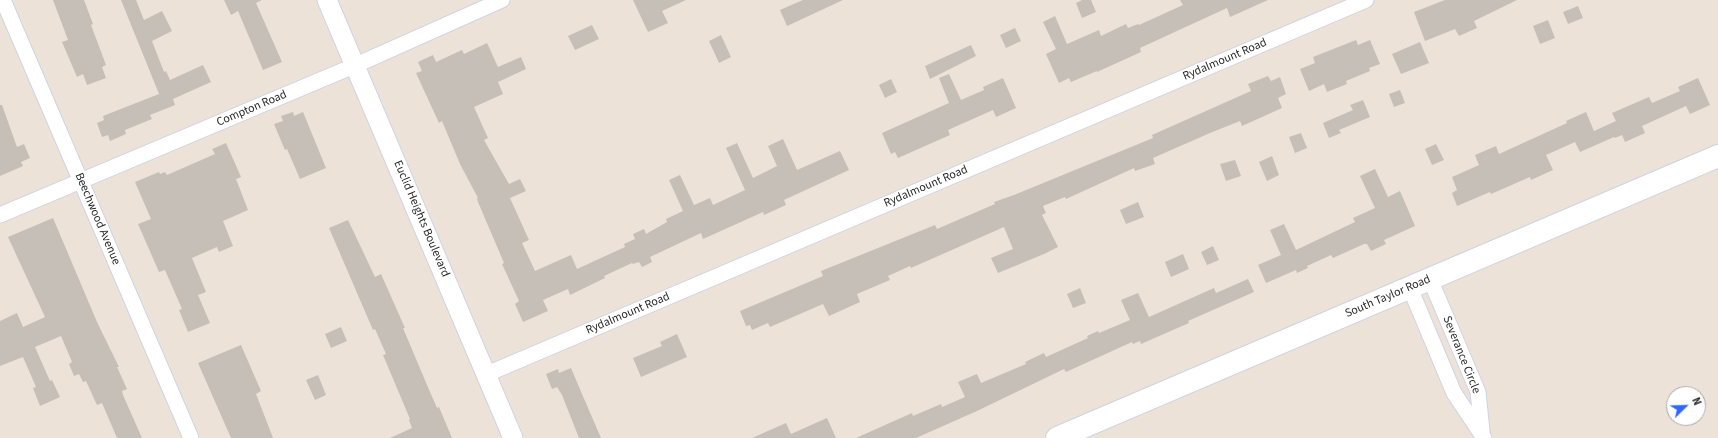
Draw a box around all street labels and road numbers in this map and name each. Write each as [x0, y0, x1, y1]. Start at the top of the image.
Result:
street label: Rydalmount Road [1181, 36, 1269, 84]
street label: Compton Road [215, 88, 289, 130]
street label: Euclid Heights Boulevard [390, 158, 452, 280]
street label: Rydalmount Road [882, 163, 970, 211]
street label: Beechwood Avenue [71, 171, 123, 267]
street label: South Taylor Road [1343, 272, 1433, 322]
street label: Rydalmount Road [584, 290, 672, 338]
street label: Severance Circle [1439, 314, 1483, 396]

